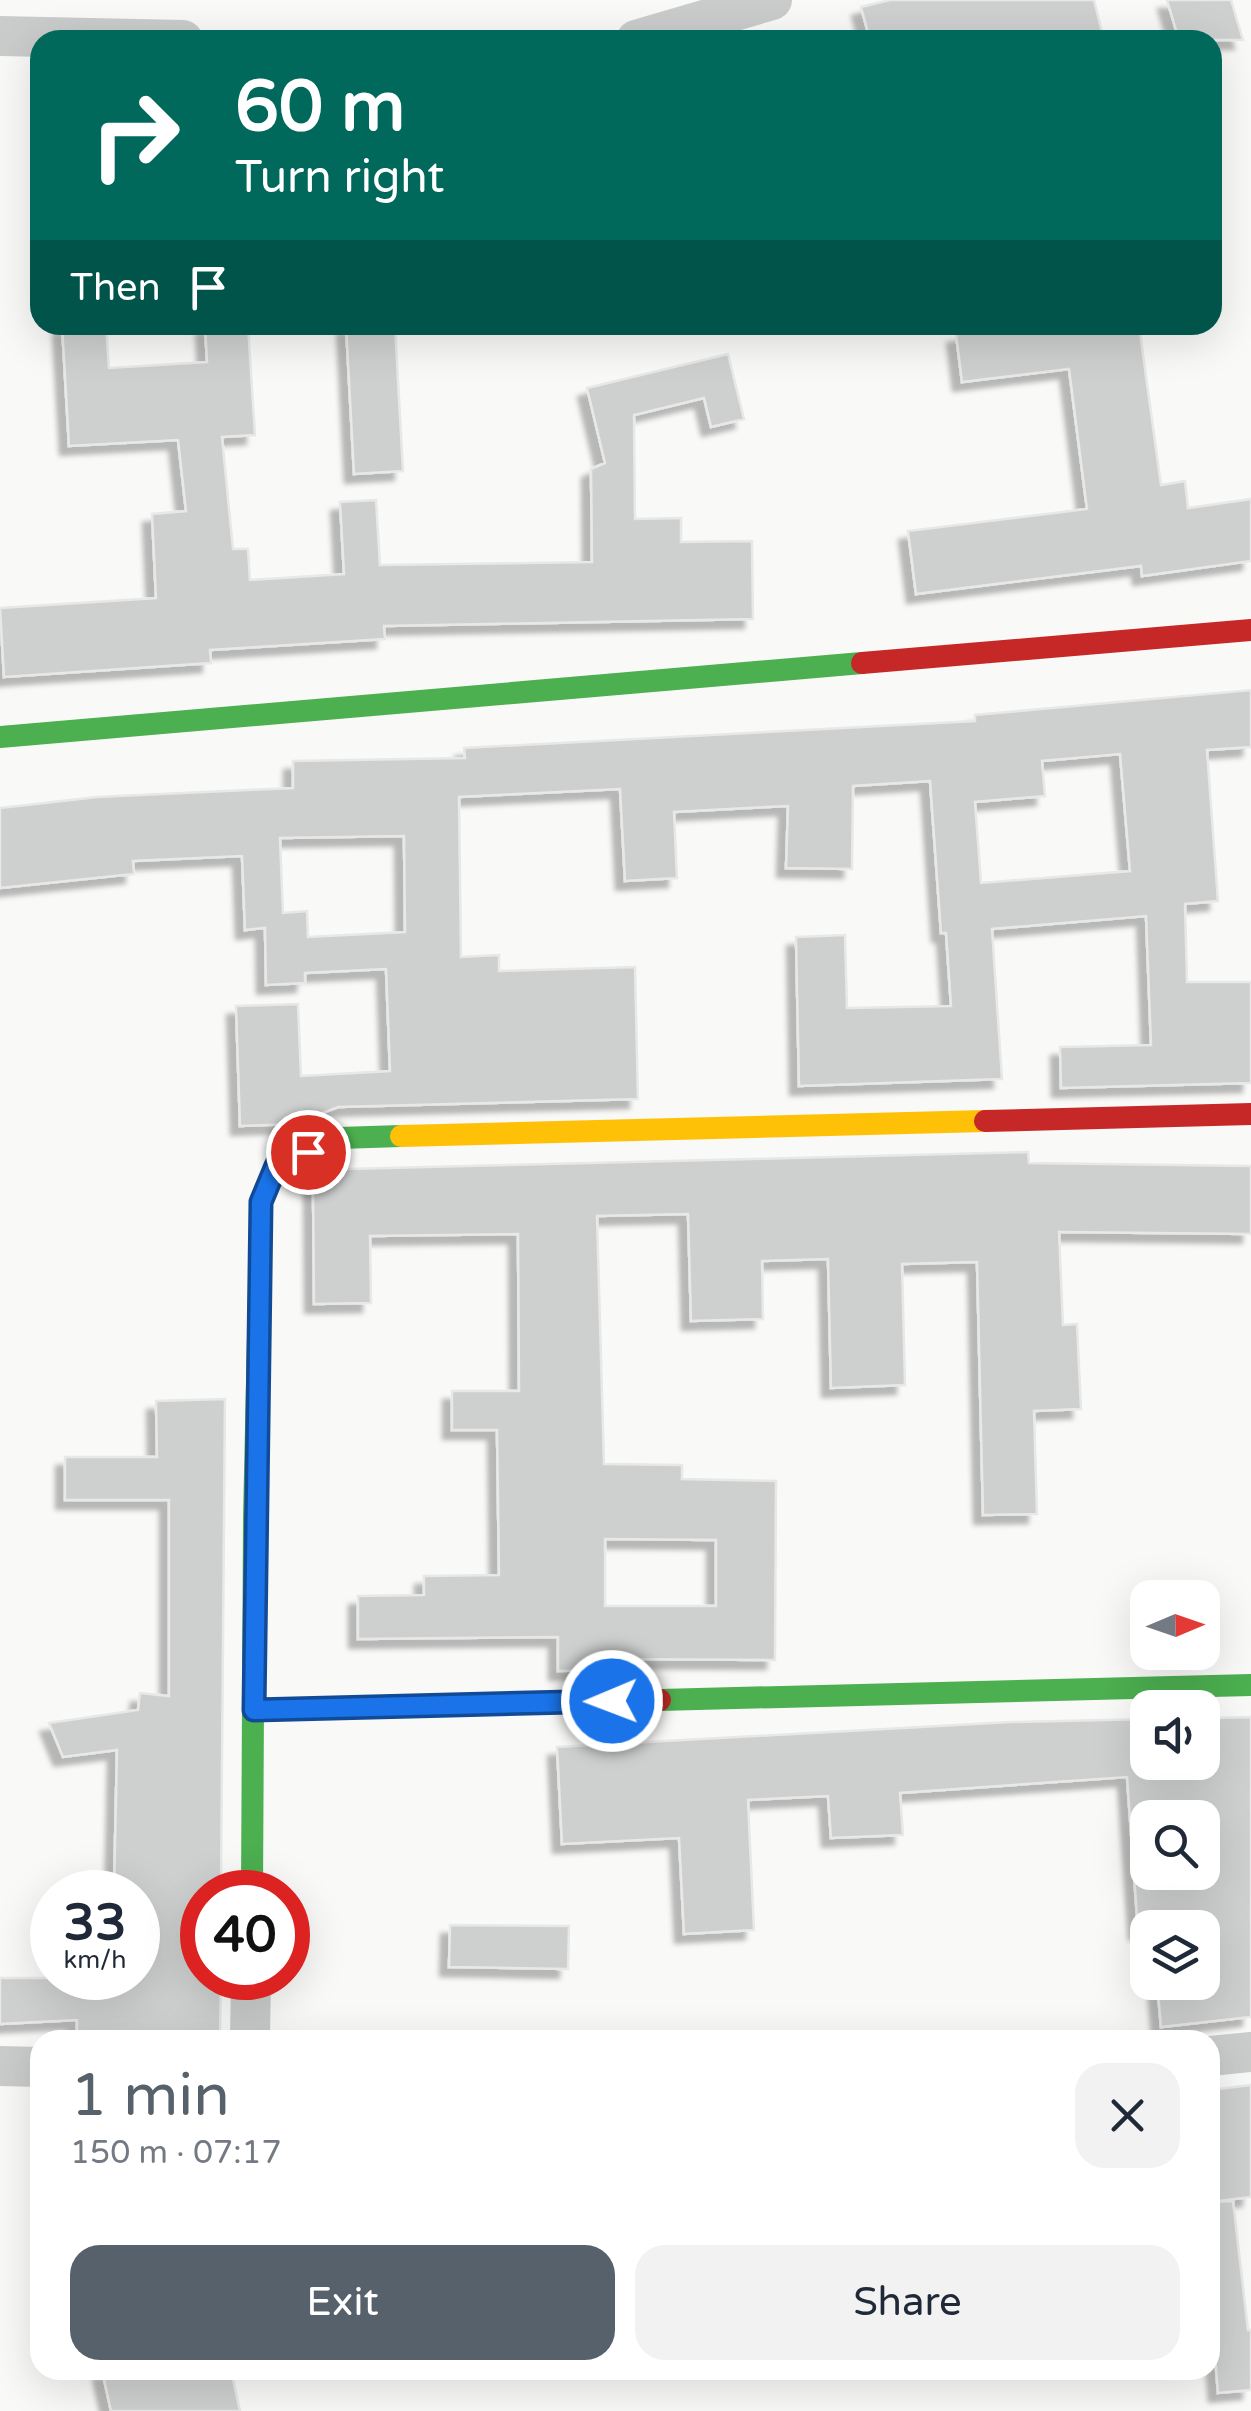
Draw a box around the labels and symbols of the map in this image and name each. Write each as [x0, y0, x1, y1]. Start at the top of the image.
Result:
pin [266, 1110, 351, 1195]
north arrow [1130, 1580, 1220, 1670]
position arrow [560, 1649, 664, 1753]
speed limit sign: 40 [180, 1870, 310, 2000]

